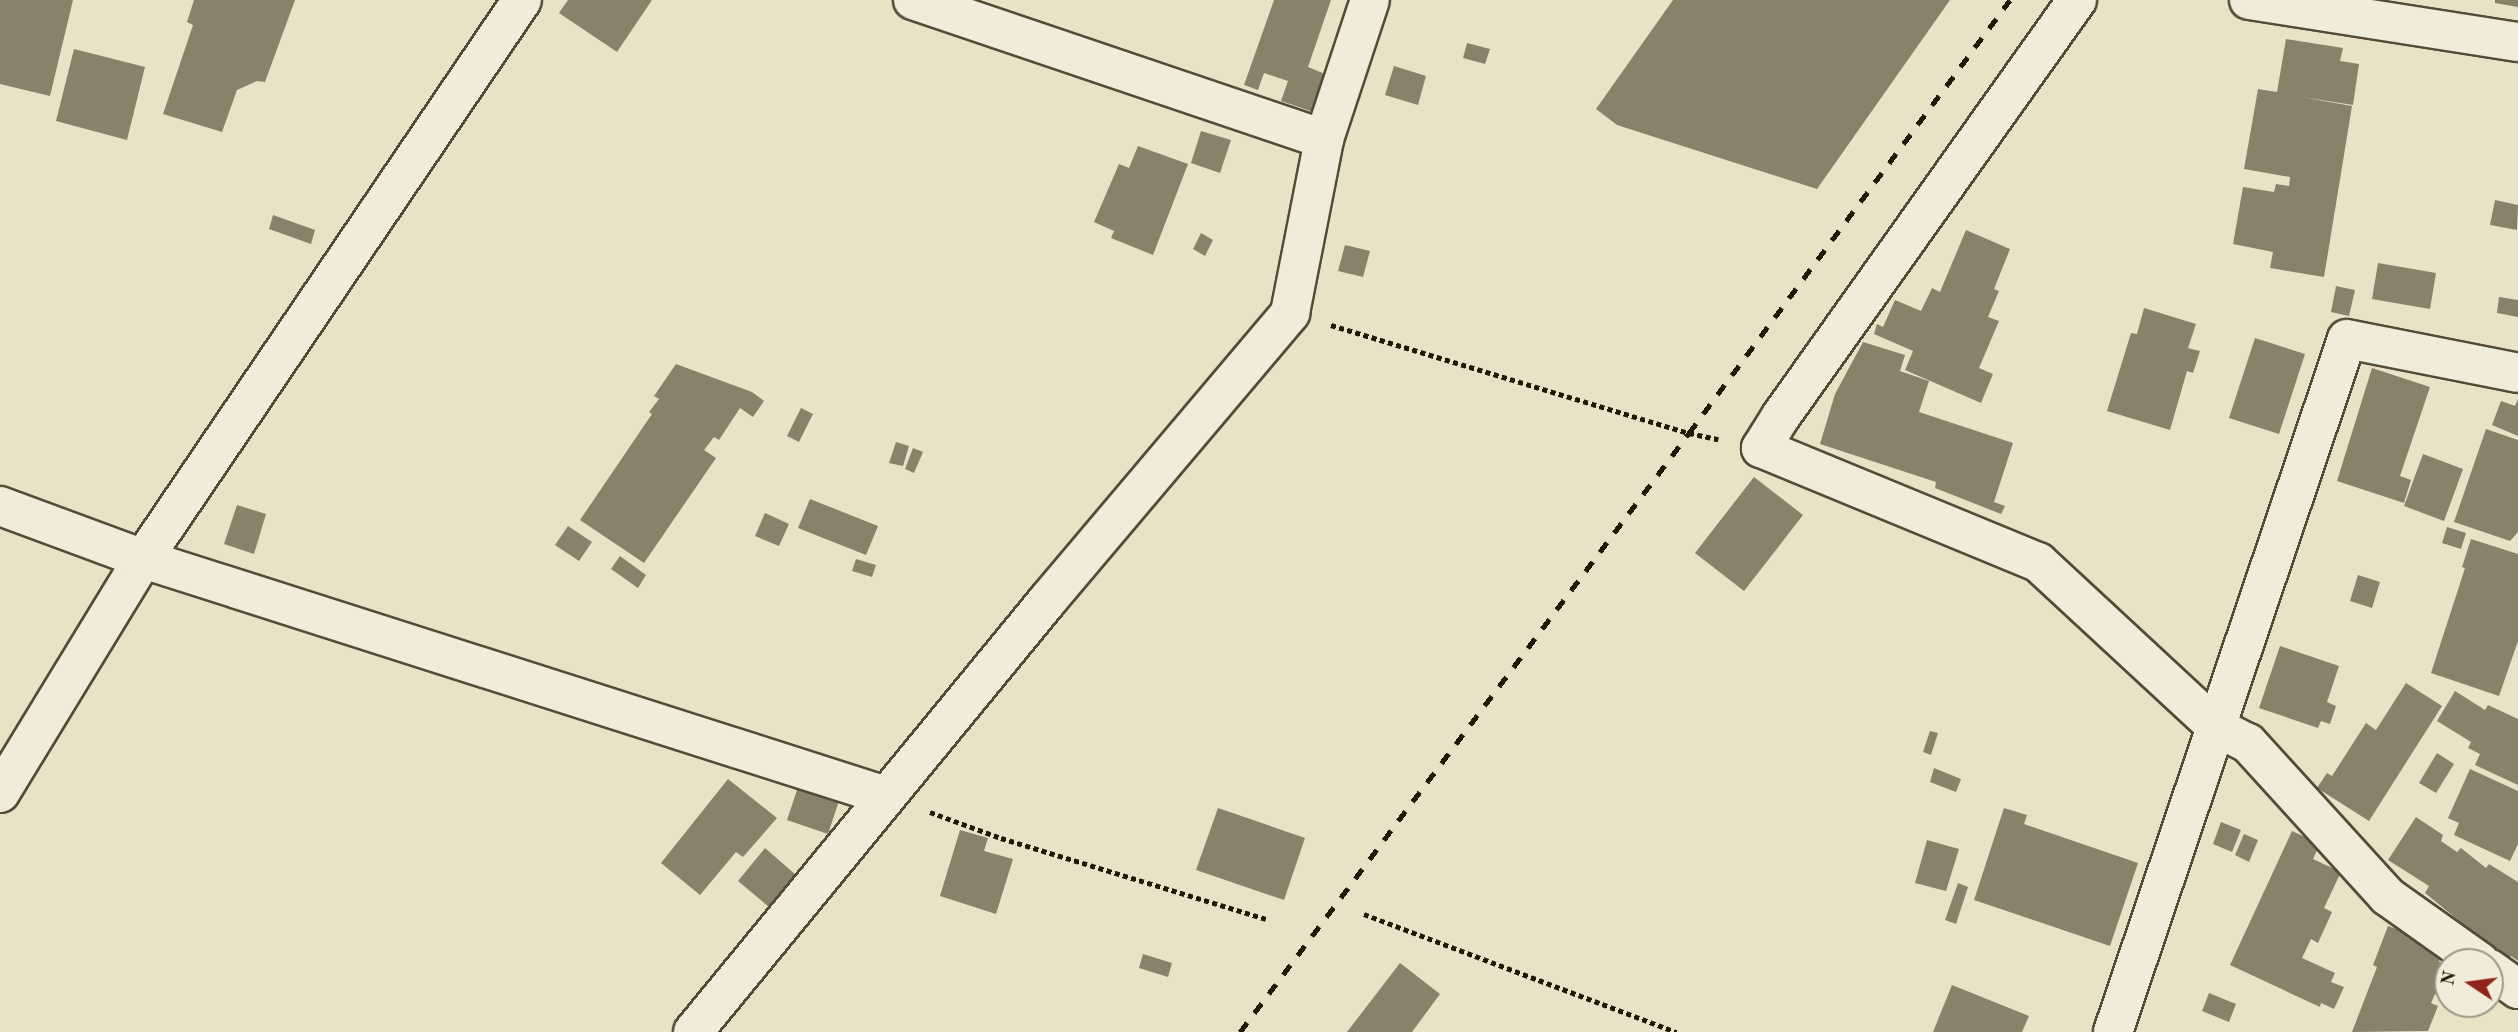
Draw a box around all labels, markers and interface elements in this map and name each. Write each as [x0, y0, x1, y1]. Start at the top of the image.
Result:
north arrow [2434, 948, 2504, 1018]
text: N [2439, 969, 2461, 988]

